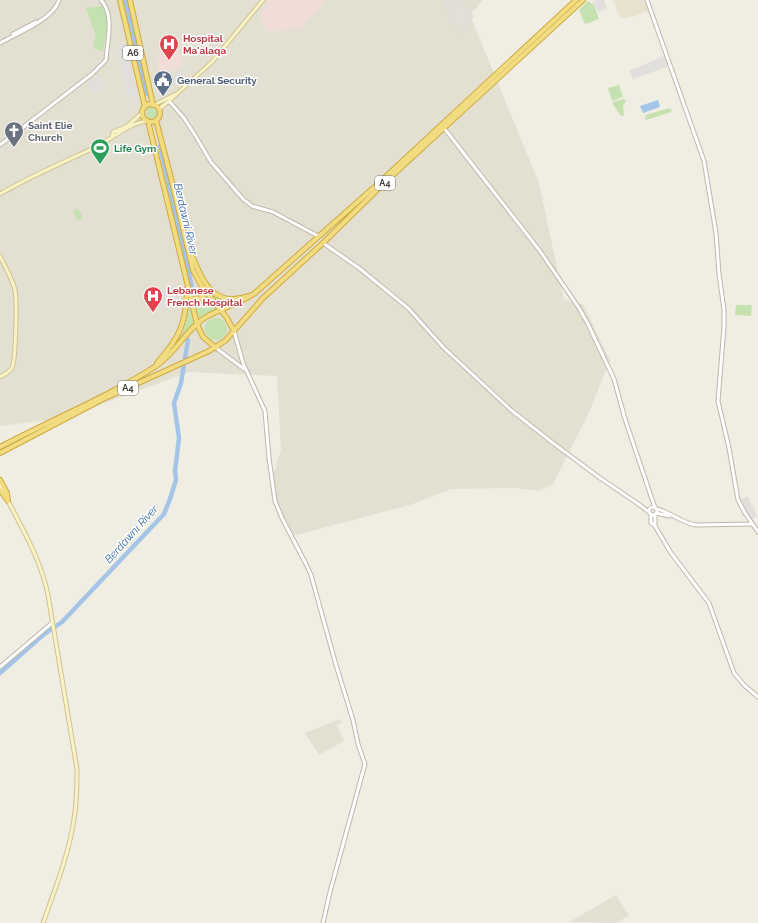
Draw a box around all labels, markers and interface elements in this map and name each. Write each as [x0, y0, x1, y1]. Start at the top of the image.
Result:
hospital icon: Hospital Ma'alaqa [158, 33, 180, 61]
place label: Hospital Ma'alaqa [183, 33, 226, 56]
road number: A6 [123, 46, 143, 60]
public building icon: General Security [152, 69, 174, 97]
place label: General Security [177, 75, 257, 86]
church icon: Saint Elie Church [3, 120, 25, 148]
place label: Saint Elie Church [28, 120, 72, 143]
sports icon: Life Gym [89, 137, 111, 165]
place label: Life Gym [114, 143, 156, 154]
road number: A4 [375, 176, 395, 190]
water label: Berdawni River [171, 182, 200, 258]
hospital icon: Lebanese French Hospital [142, 285, 164, 313]
place label: Lebanese French Hospital [167, 285, 243, 308]
road number: A4 [118, 381, 138, 395]
water label: Berdawni River [102, 502, 162, 566]

